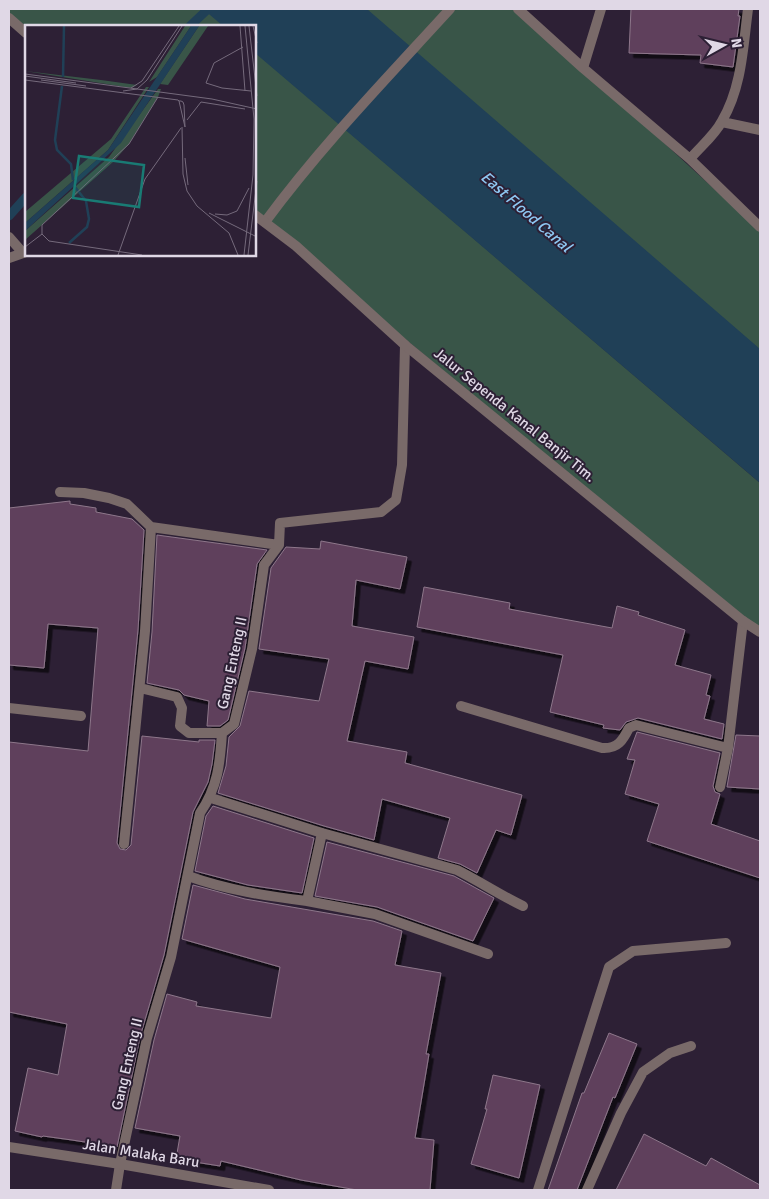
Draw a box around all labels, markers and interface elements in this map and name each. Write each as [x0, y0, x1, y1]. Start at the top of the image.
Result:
north arrow [699, 20, 749, 70]
inset map [25, 25, 256, 256]
text: N [727, 37, 745, 49]
water label: East Flood Canal [476, 167, 577, 258]
street label: Jalur Sependa Kanal Banjir Tim. [431, 344, 600, 486]
street label: Gang Enteng II [213, 615, 251, 711]
street label: Gang Enteng II [108, 1016, 146, 1112]
street label: Jalan Malaka Baru [81, 1135, 201, 1171]

